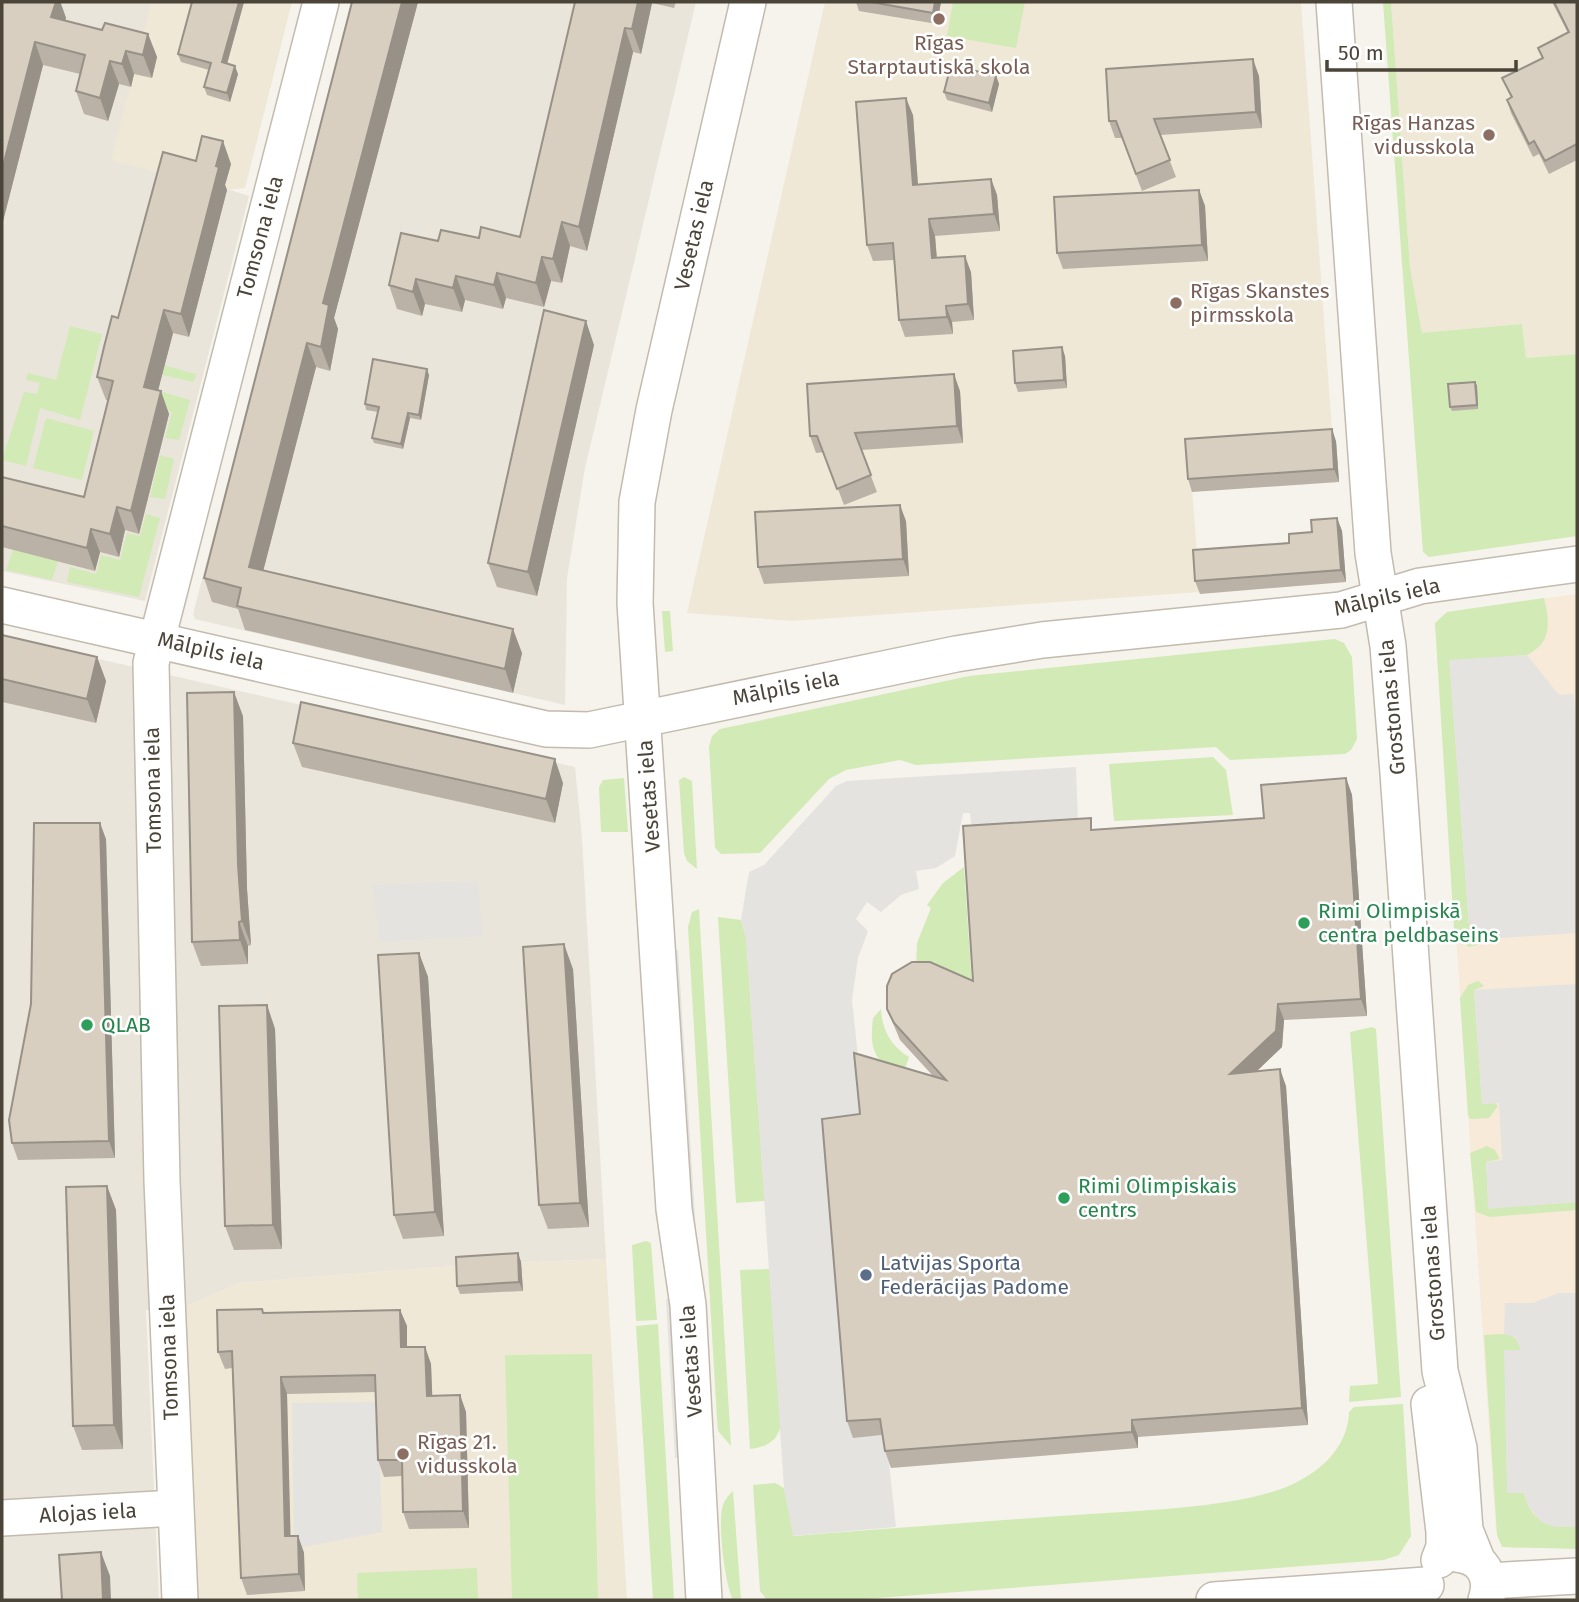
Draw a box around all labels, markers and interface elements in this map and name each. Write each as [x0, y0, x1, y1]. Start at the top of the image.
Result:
marker: Rīgas Starptautiskā skola [931, 11, 947, 27]
scale bar [1327, 28, 1516, 72]
place label: Rīgas Starptautiskā skola [848, 30, 1030, 80]
text: 50 m [1338, 40, 1384, 66]
place label: Rīgas Hanzas vidusskola [1351, 110, 1475, 160]
marker: Rīgas Hanzas vidusskola [1481, 127, 1497, 143]
street label: Tomsona iela [231, 173, 289, 301]
street label: Vesetas iela [669, 177, 719, 293]
place label: Rīgas Skanstes pirmsskola [1190, 278, 1330, 328]
marker: Rīgas Skanstes pirmsskola [1168, 295, 1184, 311]
street label: Mālpils iela [1331, 572, 1443, 622]
street label: Mālpils iela [155, 626, 267, 676]
street label: Grostonas iela [1373, 638, 1411, 776]
street label: Mālpils iela [730, 665, 842, 711]
street label: Tomsona iela [139, 727, 167, 853]
street label: Vesetas iela [632, 739, 666, 853]
place label: Rimi Olimpiskā centra peldbaseins [1318, 898, 1499, 948]
marker: Rimi Olimpiskā centra peldbaseins [1296, 915, 1312, 931]
place label: QLAB [101, 1012, 151, 1038]
marker: QLAB [79, 1017, 95, 1033]
place label: Rimi Olimpiskais centrs [1078, 1173, 1237, 1223]
marker: Rimi Olimpiskais centrs [1056, 1190, 1072, 1206]
street label: Grostonas iela [1415, 1204, 1451, 1342]
place label: Latvijas Sporta Federācijas Padome [880, 1250, 1069, 1300]
marker: Latvijas Sporta Federācijas Padome [858, 1267, 874, 1283]
street label: Tomsona iela [154, 1293, 184, 1421]
street label: Vesetas iela [674, 1304, 708, 1418]
place label: Rīgas 21. vidusskola [417, 1429, 518, 1479]
marker: Rīgas 21. vidusskola [395, 1446, 411, 1462]
street label: Alojas iela [39, 1497, 137, 1529]

